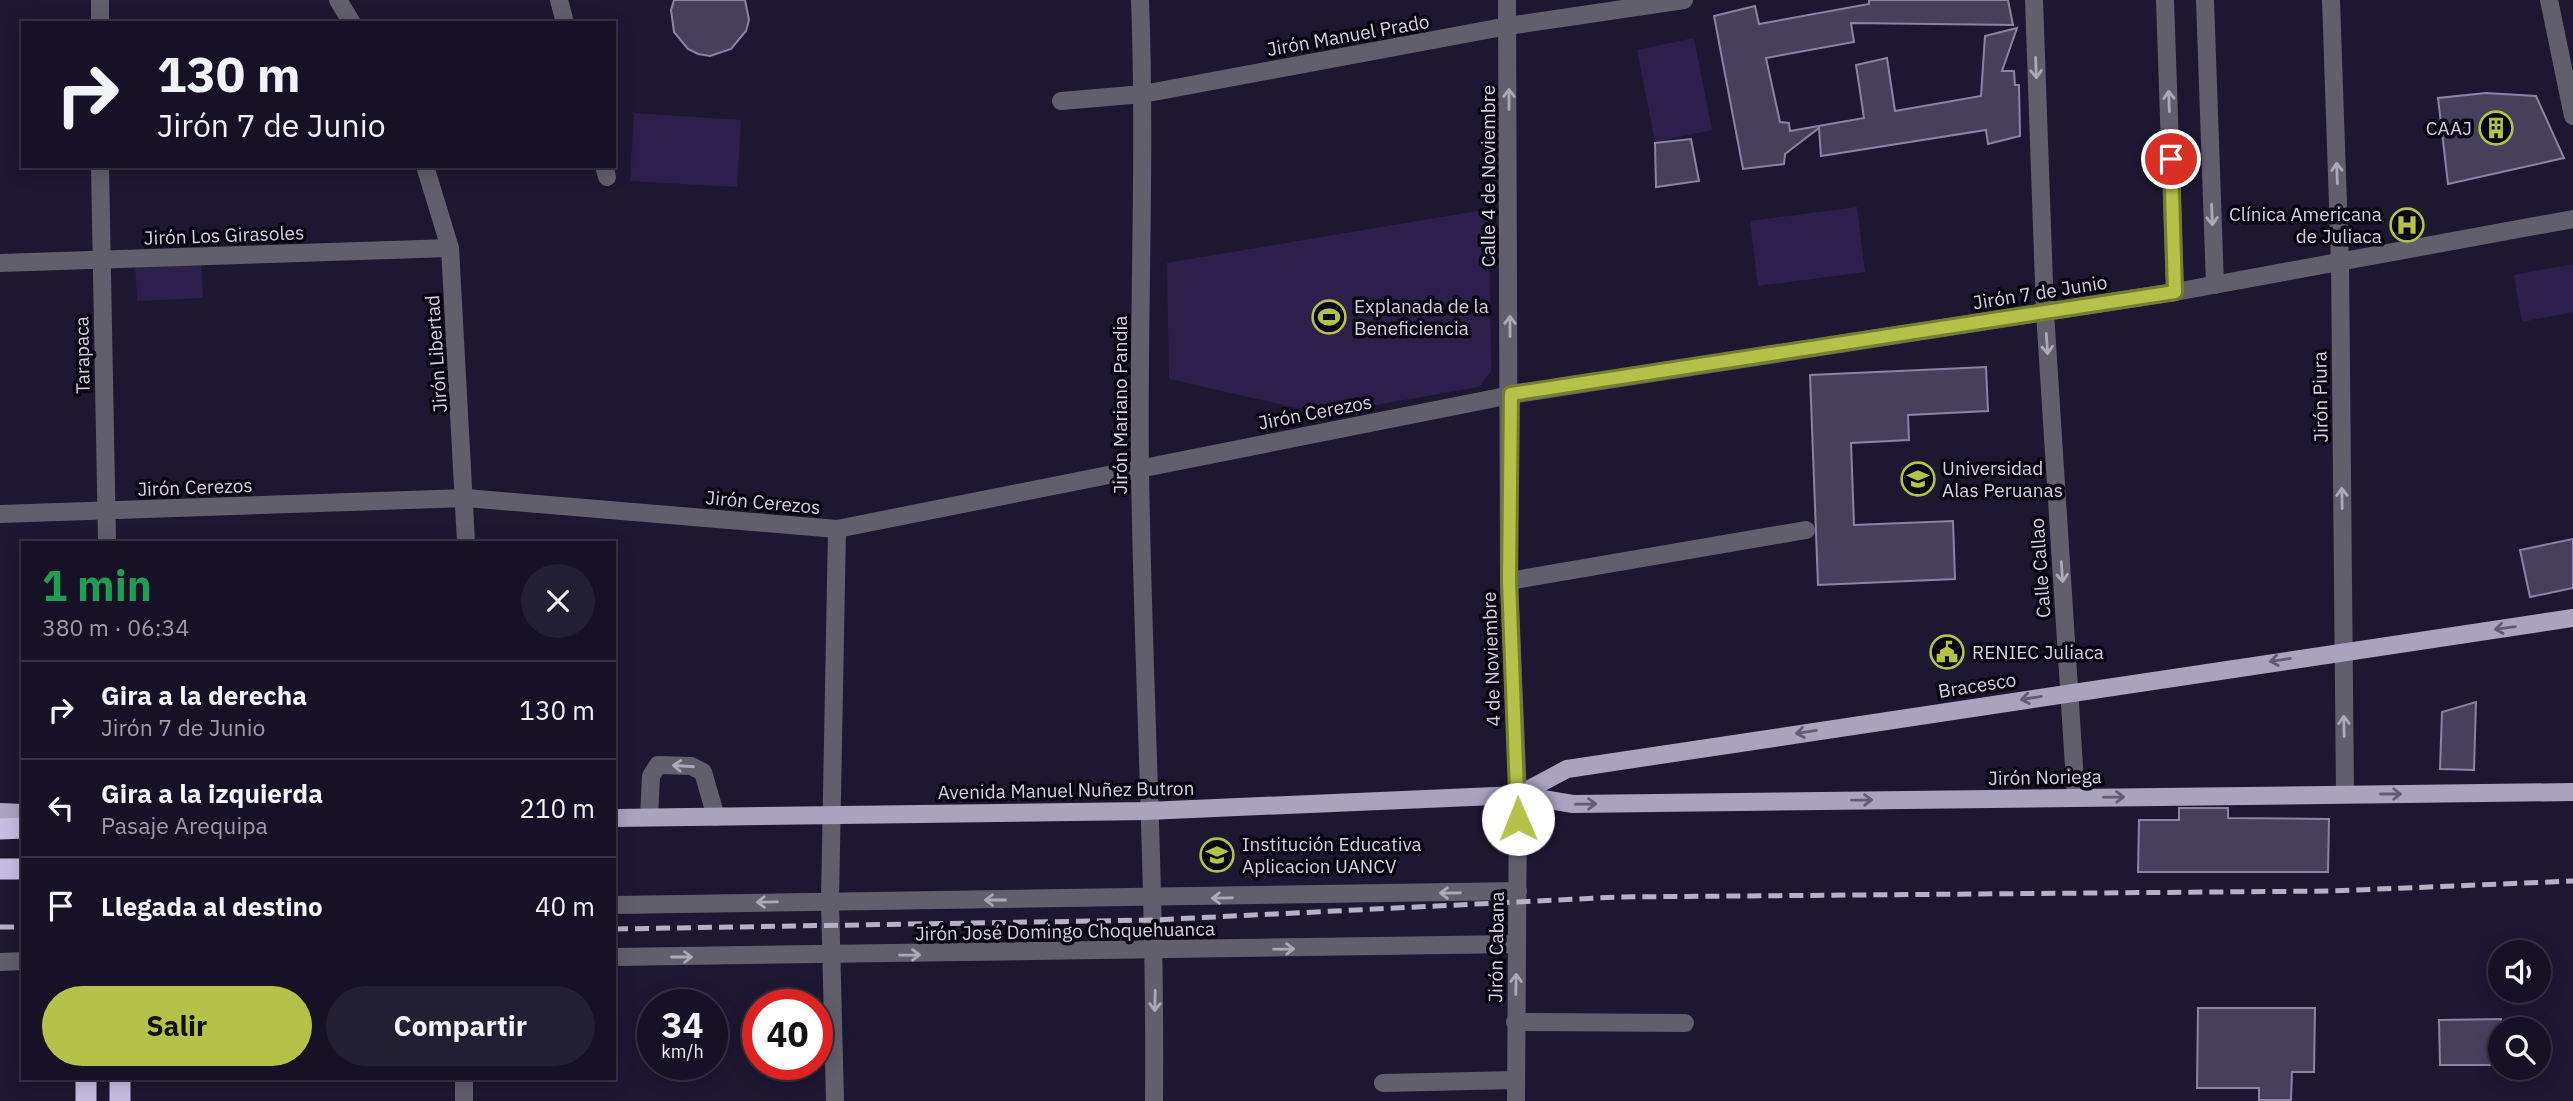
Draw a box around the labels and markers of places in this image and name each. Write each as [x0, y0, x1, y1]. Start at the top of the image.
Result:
building icon: CAAJ [2477, 109, 2515, 147]
place label: CAAJ [2426, 116, 2472, 140]
pin [2141, 129, 2201, 189]
place label: Clínica Americana de Juliaca [2229, 202, 2382, 248]
hospital icon: Clínica Americana de Juliaca [2388, 206, 2426, 244]
place label: Explanada de la Beneficiencia [1354, 294, 1489, 340]
sports icon: Explanada de la Beneficiencia [1310, 298, 1348, 336]
place label: Universidad Alas Peruanas [1942, 456, 2063, 502]
school or university icon: Universidad Alas Peruanas [1899, 460, 1937, 498]
public building icon: RENIEC Juliaca [1928, 633, 1966, 671]
place label: RENIEC Juliaca [1972, 640, 2104, 664]
place label: Institución Educativa Aplicacion UANCV [1242, 832, 1422, 878]
school or university icon: Institución Educativa Aplicacion UANCV [1198, 836, 1236, 874]

